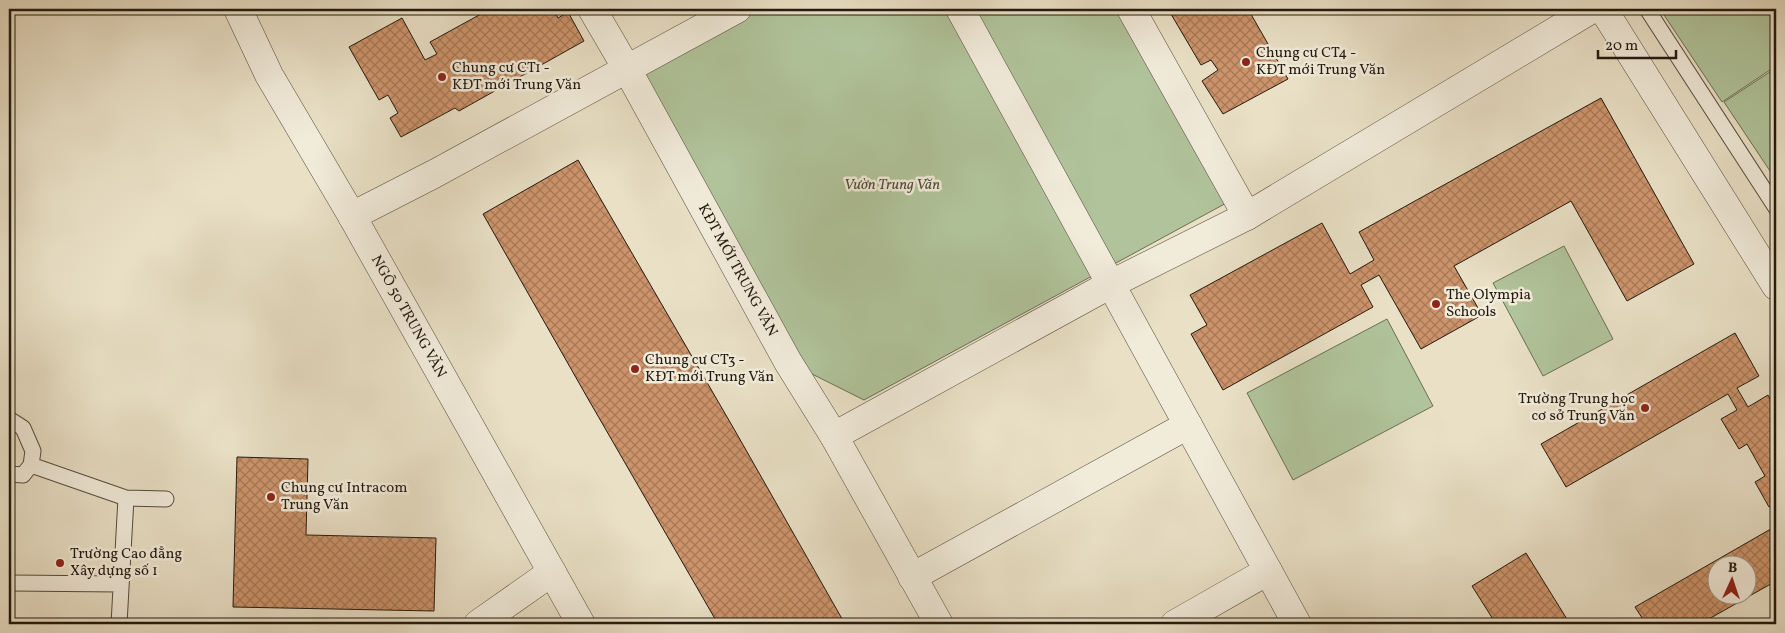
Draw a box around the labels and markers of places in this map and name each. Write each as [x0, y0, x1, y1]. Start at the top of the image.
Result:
place label: Chung cư CT4 - KĐT mới Trung Văn [1256, 43, 1385, 81]
marker: Chung cư CT4 - KĐT mới Trung Văn [1240, 56, 1252, 68]
place label: Chung cư CT1 - KĐT mới Trung Văn [452, 58, 581, 96]
marker: Chung cư CT1 - KĐT mới Trung Văn [436, 71, 448, 83]
place label: The Olympia Schools [1446, 285, 1531, 323]
marker: The Olympia Schools [1430, 298, 1442, 310]
place label: Chung cư CT3 - KĐT mới Trung Văn [645, 350, 774, 388]
marker: Chung cư CT3 - KĐT mới Trung Văn [629, 363, 641, 375]
place label: Trường Trung học cơ sở Trung Văn [1518, 389, 1635, 427]
marker: Trường Trung học cơ sở Trung Văn [1639, 402, 1651, 414]
place label: Chung cư Intracom Trung Văn [281, 478, 408, 516]
marker: Chung cư Intracom Trung Văn [265, 491, 277, 503]
place label: Trường Cao đẳng Xây dựng số 1 [70, 544, 182, 582]
marker: Trường Cao đẳng Xây dựng số 1 [54, 557, 66, 569]

